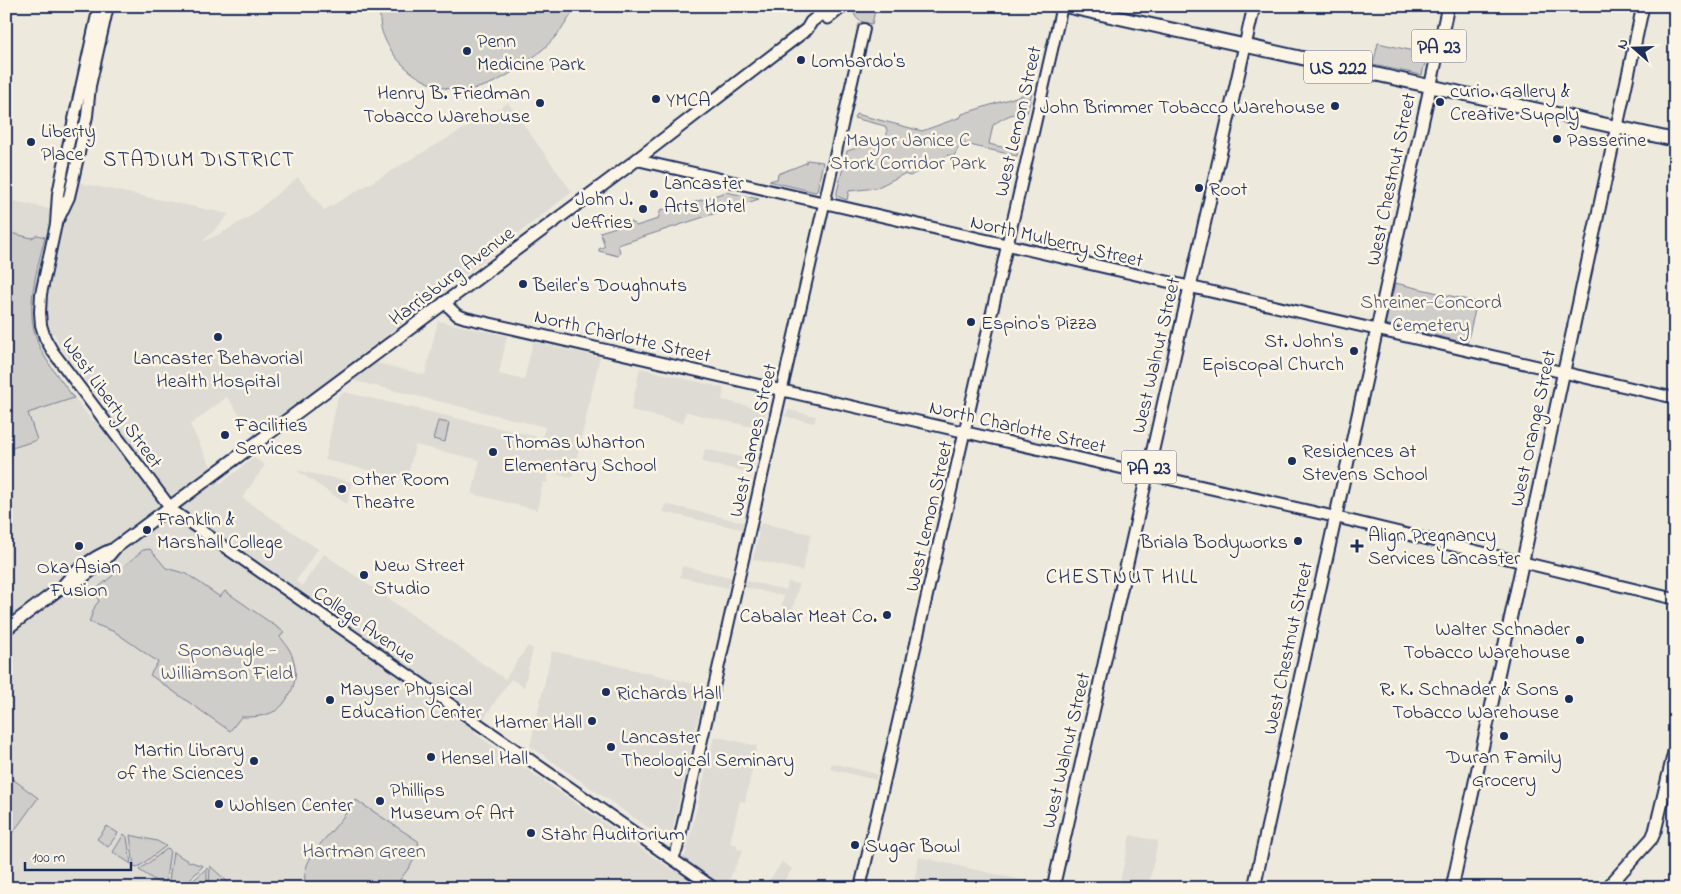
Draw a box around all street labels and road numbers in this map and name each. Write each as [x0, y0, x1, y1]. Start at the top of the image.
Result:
road number: PA 23 [1412, 29, 1466, 62]
street label: West Lemon Street [988, 43, 1051, 200]
road number: US 222 [1304, 51, 1372, 84]
street label: West Chestnut Street [1360, 90, 1425, 269]
street label: North Mulberry Street [967, 208, 1146, 276]
street label: Harrisburg Avenue [384, 220, 522, 335]
street label: West Walnut Street [1125, 274, 1190, 436]
street label: North Charlotte Street [531, 303, 714, 372]
street label: West Liberty Street [53, 332, 169, 475]
street label: West Orange Street [1504, 347, 1566, 510]
street label: West James Street [723, 361, 786, 520]
street label: North Charlotte Street [926, 394, 1109, 463]
street label: West Lemon Street [899, 438, 962, 595]
road number: PA 23 [1122, 451, 1176, 484]
street label: West Chestnut Street [1257, 559, 1322, 738]
street label: College Avenue [306, 580, 421, 673]
street label: West Walnut Street [1035, 669, 1100, 831]

